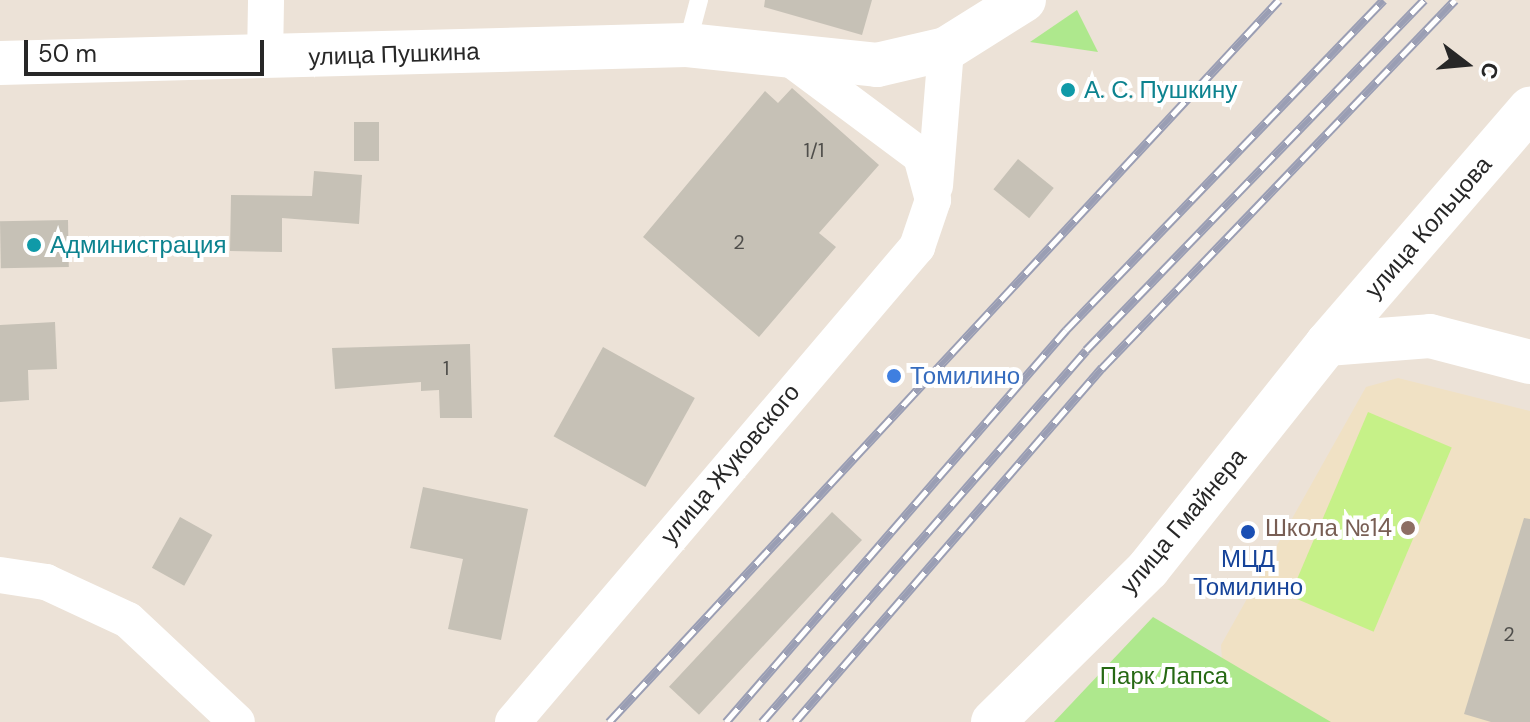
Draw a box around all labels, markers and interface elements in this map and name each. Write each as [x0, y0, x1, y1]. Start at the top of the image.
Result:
scale bar [28, 24, 268, 74]
north arrow [1426, 24, 1506, 104]
street label: улица Пушкина [308, 37, 480, 71]
text: 50 m [38, 38, 97, 69]
text: С [1473, 59, 1506, 82]
place label: А. С. Пушкину [1084, 76, 1237, 104]
marker: А. С. Пушкину [1059, 81, 1077, 99]
house number: 1/1 [804, 138, 824, 162]
street label: улица Кольцова [1359, 150, 1497, 304]
house number: 2 [733, 230, 745, 254]
place label: Администрация [50, 231, 226, 259]
marker: Администрация [25, 236, 43, 254]
house number: 1 [443, 356, 449, 380]
place label: Томилино [910, 362, 1020, 390]
marker: Томилино [885, 367, 903, 385]
street label: улица Жуковского [655, 378, 805, 550]
street label: улица Гмайнера [1114, 443, 1252, 599]
place label: Школа №14 [1265, 514, 1392, 542]
marker: Школа №14 [1399, 519, 1417, 537]
marker: МЦД Томилино [1239, 523, 1257, 541]
place label: МЦД Томилино [1193, 545, 1303, 601]
house number: 2 [1503, 622, 1515, 646]
park label: Парк Лапса [1100, 662, 1228, 690]

